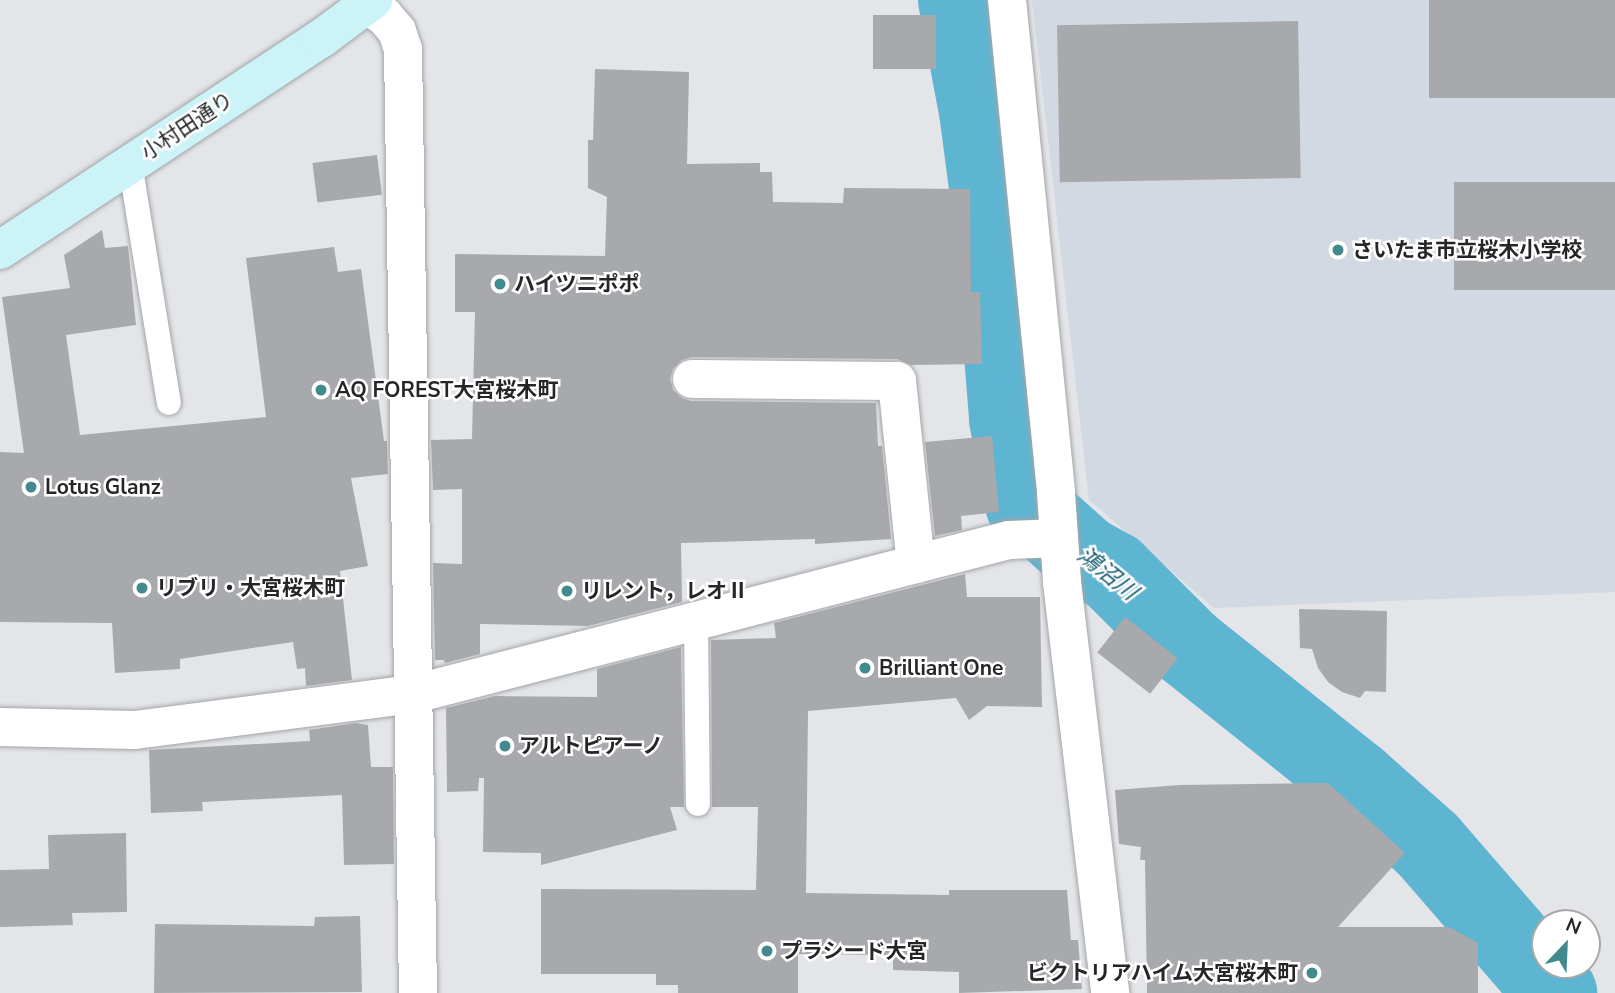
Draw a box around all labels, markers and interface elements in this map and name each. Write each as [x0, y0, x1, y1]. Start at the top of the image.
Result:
street label: 小村田通り [136, 87, 238, 165]
place label: さいたま市立桜木小学校 [1352, 237, 1583, 263]
marker: さいたま市立桜木小学校 [1330, 242, 1346, 258]
place label: ハイツニポポ [514, 271, 640, 297]
marker: ハイツニポポ [492, 276, 508, 292]
place label: AQ FOREST大宮桜木町 [335, 377, 558, 403]
marker: AQ FOREST大宮桜木町 [313, 382, 329, 398]
place label: Lotus Glanz [45, 474, 161, 500]
marker: Lotus Glanz [23, 479, 39, 495]
water label: 鴻沼川 [1072, 542, 1142, 606]
place label: リブリ・大宮桜木町 [156, 575, 345, 601]
place label: リレント，レオⅡ [581, 578, 748, 604]
marker: リブリ・大宮桜木町 [134, 580, 150, 596]
marker: リレント，レオⅡ [559, 583, 575, 599]
place label: Brilliant One [879, 655, 1003, 681]
marker: Brilliant One [857, 660, 873, 676]
place label: アルトピアーノ [519, 733, 665, 759]
marker: アルトピアーノ [497, 738, 513, 754]
north arrow [1531, 909, 1601, 979]
text: N [1562, 912, 1585, 941]
place label: プラシード大宮 [781, 938, 928, 964]
marker: プラシード大宮 [759, 943, 775, 959]
place label: ビクトリアハイム大宮桜木町 [1025, 960, 1298, 986]
marker: ビクトリアハイム大宮桜木町 [1304, 965, 1320, 981]

